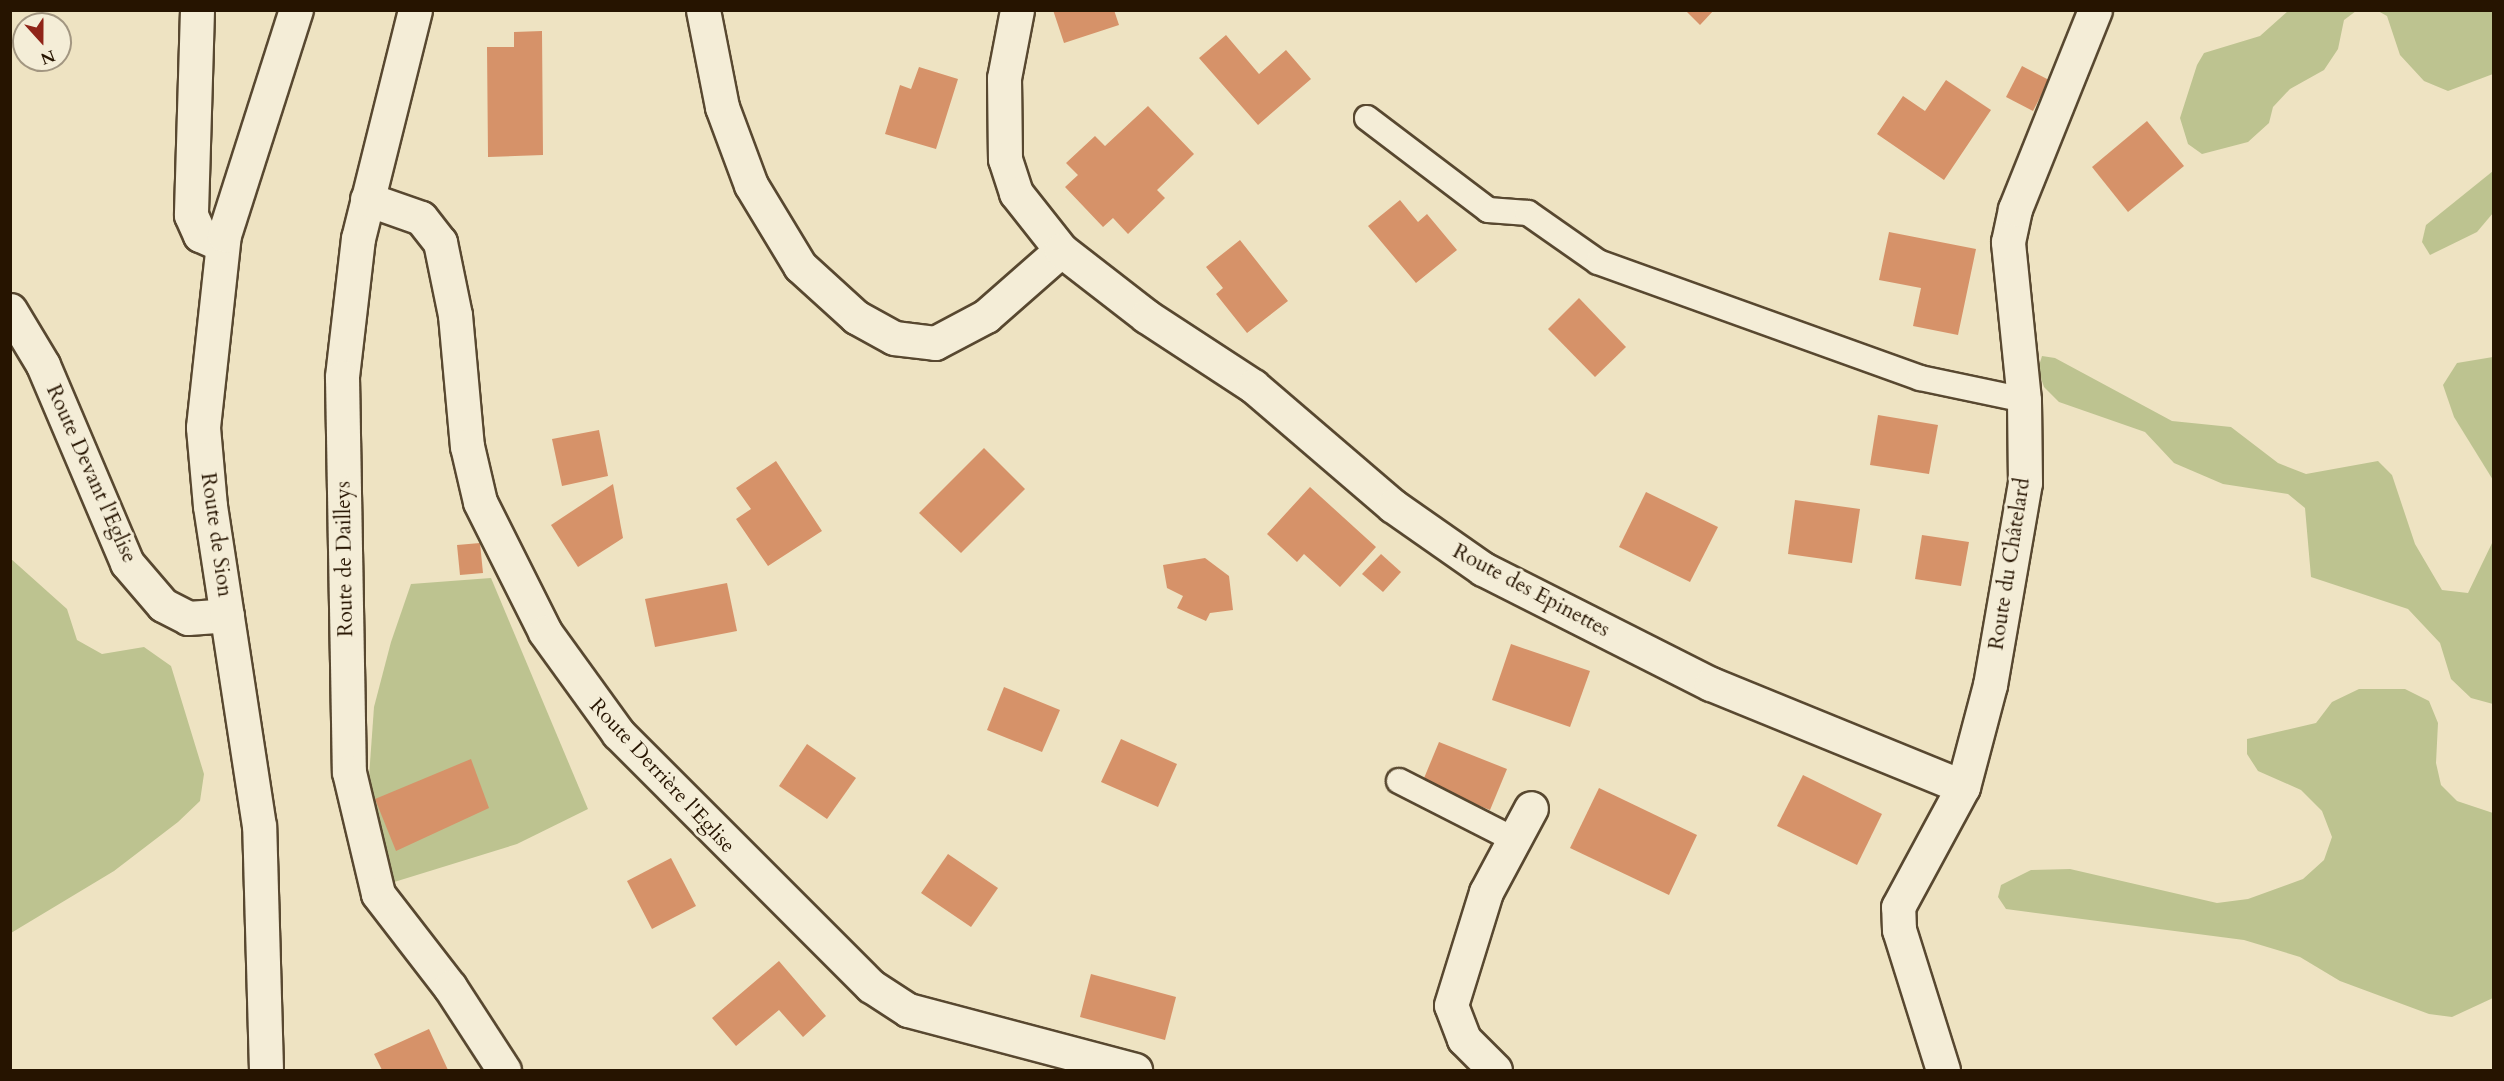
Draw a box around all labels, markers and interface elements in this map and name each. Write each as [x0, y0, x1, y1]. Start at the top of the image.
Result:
north arrow [12, 12, 72, 72]
text: N [37, 44, 58, 70]
street label: Route Devant l'Eglise [40, 381, 142, 567]
street label: Route de Sion [195, 471, 237, 599]
street label: Route du Châtelard [1984, 476, 2036, 652]
street label: Route de Dailleys [331, 481, 359, 637]
street label: Route des Epinettes [1448, 539, 1614, 643]
street label: Route Derrière l'Eglise [584, 694, 740, 858]

